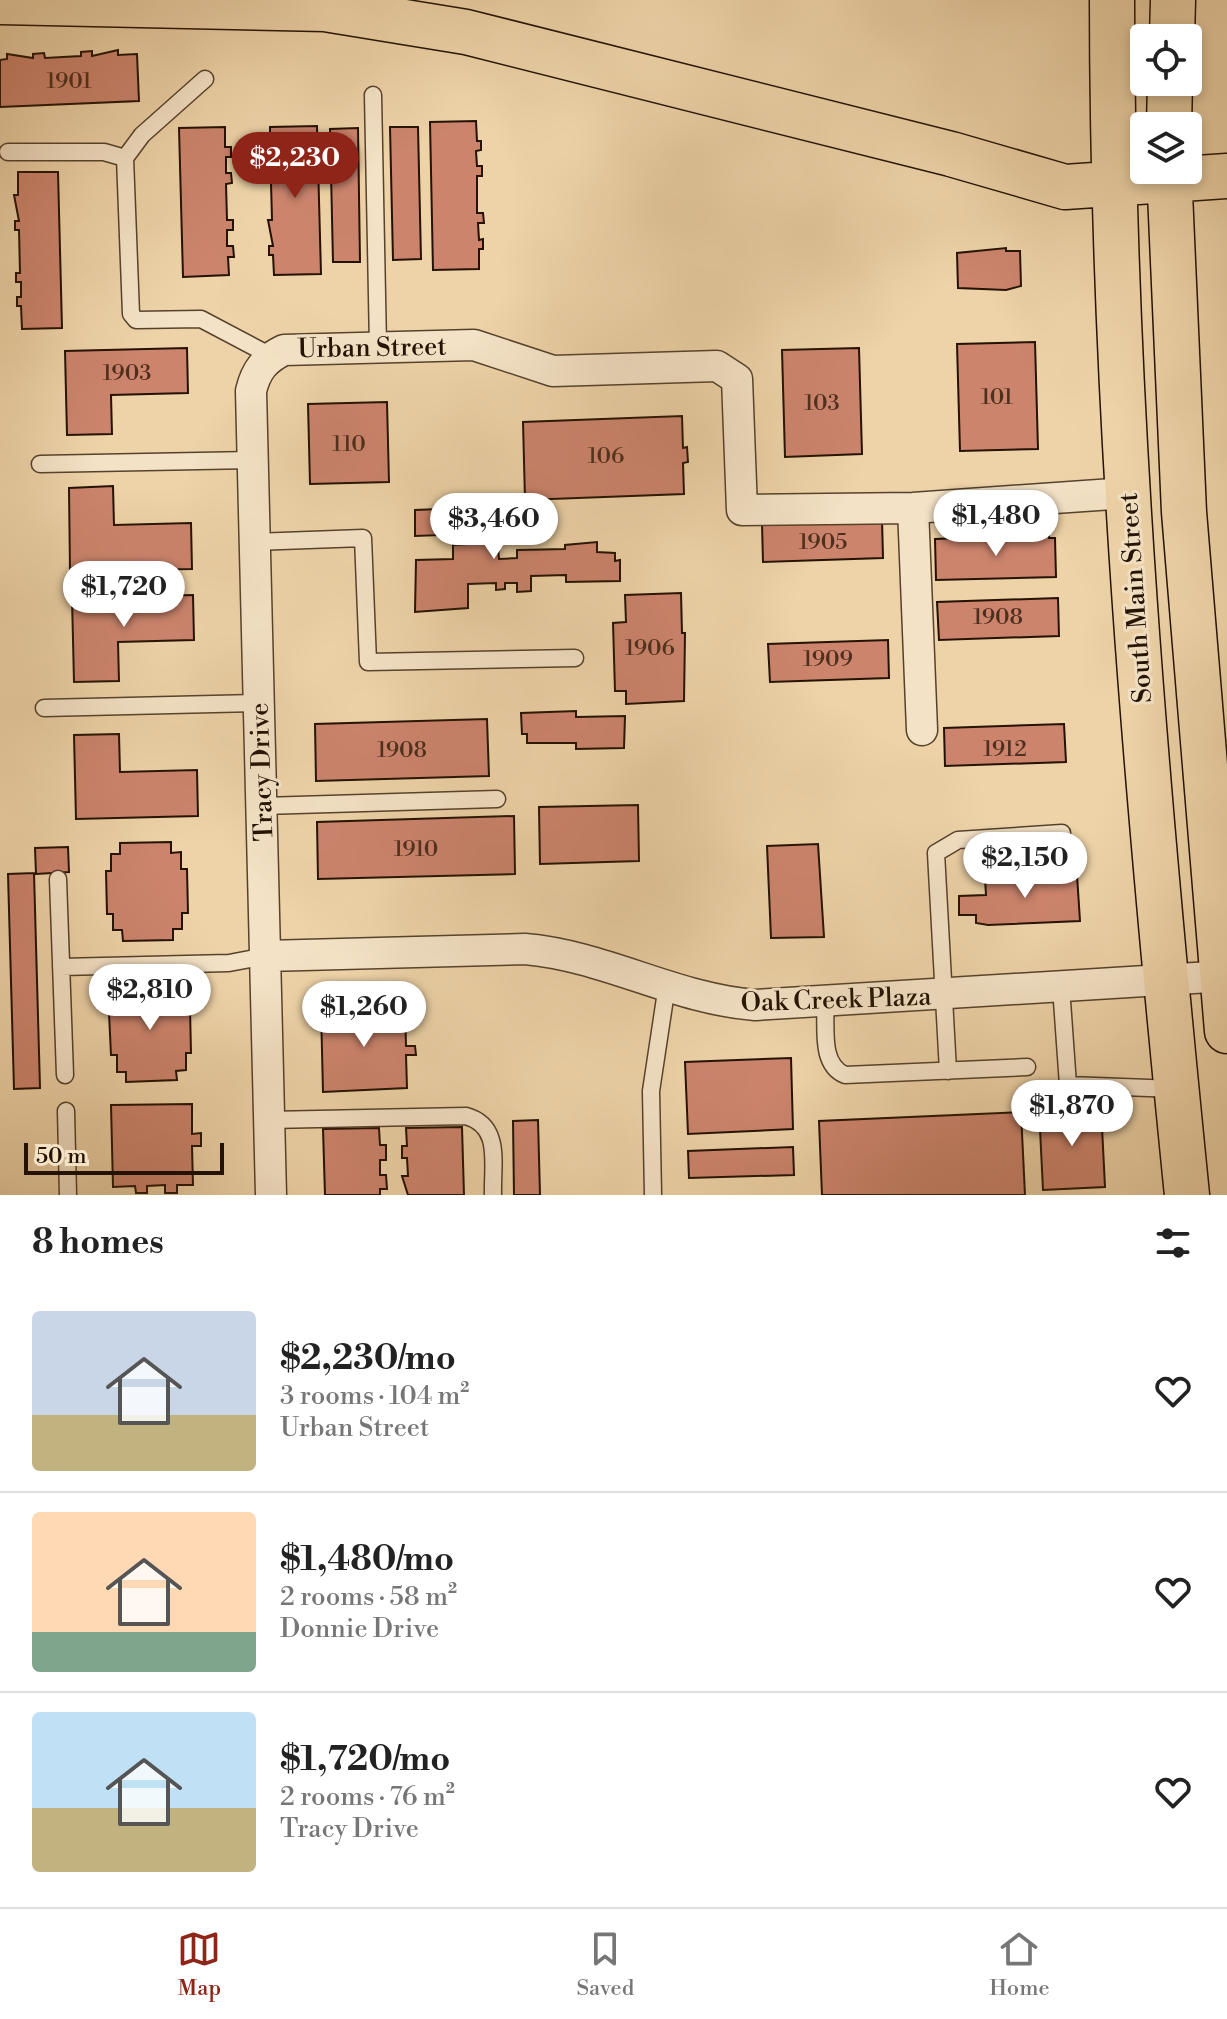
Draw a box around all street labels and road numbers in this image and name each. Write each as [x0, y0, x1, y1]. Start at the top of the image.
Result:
street label: Urban Street [297, 331, 447, 365]
street label: South Main Street [1113, 492, 1159, 704]
street label: Tracy Drive [244, 702, 280, 842]
street label: Oak Creek Plaza [740, 981, 933, 1019]

